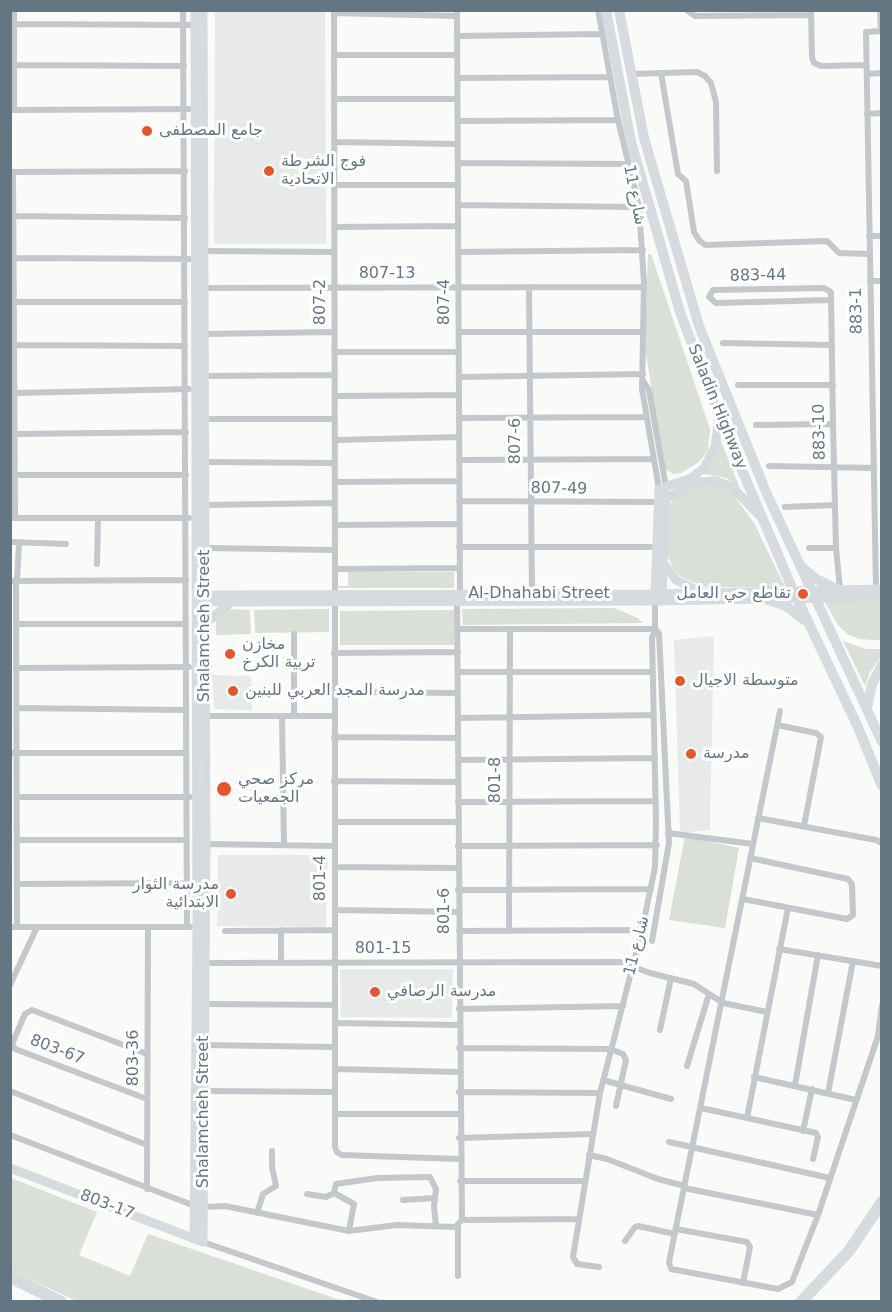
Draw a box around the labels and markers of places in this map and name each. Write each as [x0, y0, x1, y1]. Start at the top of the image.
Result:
place label: جامع المصطفى [159, 121, 263, 141]
marker: جامع المصطفى [140, 124, 154, 138]
place label: فوج الشرطة الاتحادية [281, 152, 366, 190]
marker: فوج الشرطة الاتحادية [262, 164, 276, 178]
place label: تقاطع حي العامل [676, 584, 791, 604]
marker: تقاطع حي العامل [796, 587, 810, 601]
place label: مخازن تربية الكرخ [242, 635, 316, 673]
marker: مخازن تربية الكرخ [223, 647, 237, 661]
place label: متوسطة الاجيال [692, 671, 799, 691]
marker: متوسطة الاجيال [673, 674, 687, 688]
place label: مدرسة المجد العربي للبنين [245, 681, 425, 701]
marker: مدرسة المجد العربي للبنين [226, 684, 240, 698]
place label: مدرسة [703, 744, 750, 764]
marker: مدرسة [684, 747, 698, 761]
place label: مركز صحي الجمعيات [238, 770, 314, 808]
marker: مركز صحي الجمعيات [215, 780, 233, 798]
place label: مدرسة الثوار الابتدائية [133, 875, 219, 913]
marker: مدرسة الثوار الابتدائية [224, 887, 238, 901]
place label: مدرسة الرصافي [387, 982, 496, 1002]
marker: مدرسة الرصافي [368, 985, 382, 999]

